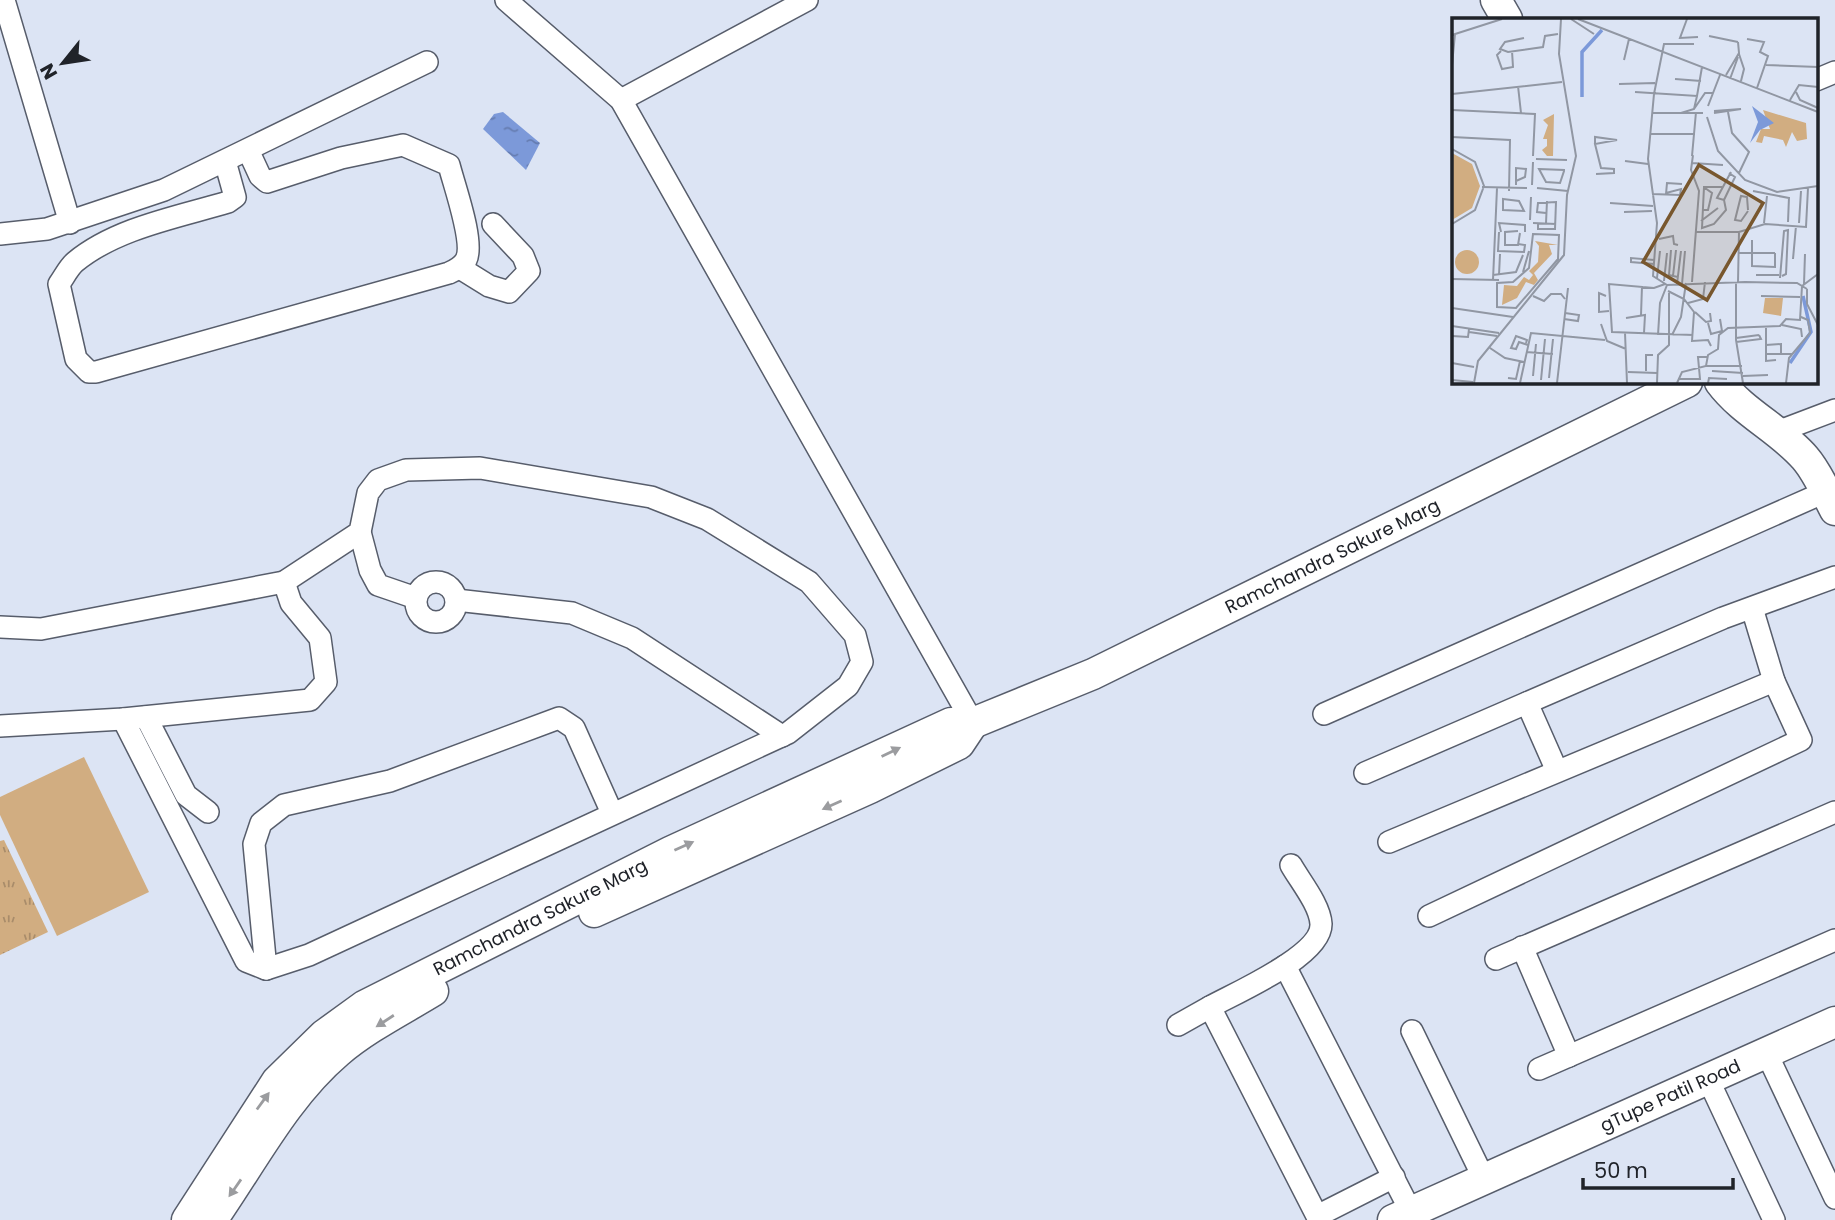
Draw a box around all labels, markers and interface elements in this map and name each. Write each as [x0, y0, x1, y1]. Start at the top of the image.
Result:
inset map [1452, 18, 1818, 383]
north arrow [28, 28, 98, 98]
text: N [33, 58, 64, 84]
street label: Ramchandra Sakure Marg [1221, 492, 1444, 619]
one-way arrow [881, 747, 901, 758]
one-way arrow [822, 799, 842, 811]
one-way arrow [674, 840, 694, 852]
street label: Ramchandra Sakure Marg [429, 853, 651, 981]
one-way arrow [375, 1014, 394, 1027]
street label: gTupe Patil Road [1596, 1053, 1744, 1138]
one-way arrow [256, 1092, 270, 1110]
scale bar [1583, 1146, 1734, 1190]
text: 50 m [1594, 1156, 1648, 1185]
one-way arrow [228, 1179, 242, 1197]

